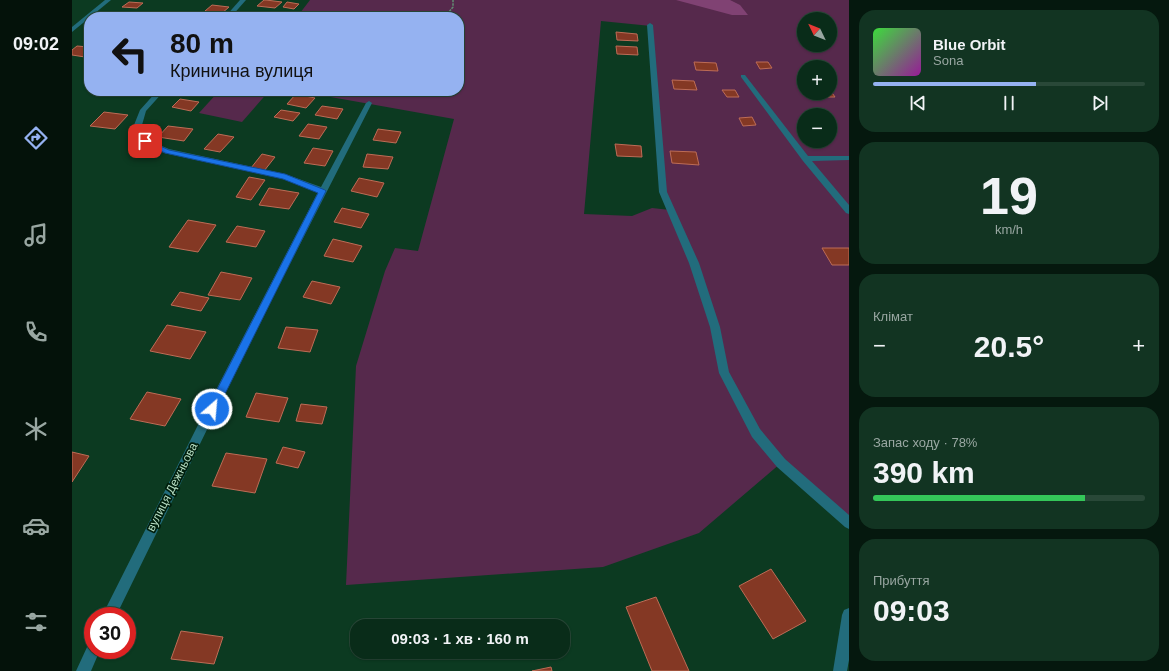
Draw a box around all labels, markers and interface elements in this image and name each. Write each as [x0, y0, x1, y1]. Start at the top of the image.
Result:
north arrow [797, 12, 837, 52]
map controls [797, 12, 837, 148]
icon: left [104, 28, 156, 80]
text: 80 m [170, 28, 234, 59]
text: 09:02 [13, 34, 59, 54]
text: Blue Orbit [933, 36, 1006, 53]
text: Sona [933, 53, 963, 68]
button: + [797, 60, 837, 100]
text: Кринична вулиця [170, 61, 313, 81]
icon: previous [907, 92, 929, 114]
icon: pause [998, 92, 1020, 114]
icon: next [1089, 92, 1111, 114]
button: − [797, 108, 837, 148]
icon: directions [22, 124, 50, 152]
pin [128, 124, 162, 158]
icon: arrive [134, 130, 156, 152]
text: 19 [980, 167, 1038, 225]
icon: music [22, 221, 50, 249]
text: km/h [995, 222, 1023, 237]
text: Клімат [873, 309, 913, 324]
icon: phone [22, 318, 50, 346]
text: 20.5° [974, 330, 1044, 363]
text: − [873, 333, 886, 358]
text: + [1132, 333, 1145, 358]
position arrow [191, 388, 233, 430]
icon: climate [22, 415, 50, 443]
text: Запас ходу · 78% [873, 435, 977, 450]
street label: вулиця Дежньова [144, 440, 200, 534]
text: 390 km [873, 456, 975, 489]
icon: car [22, 512, 50, 540]
text: Прибуття [873, 573, 929, 588]
text: 09:03 [873, 594, 950, 627]
speed limit sign: 30 [84, 607, 136, 659]
icon: filters [22, 608, 50, 636]
text: 09:03 · 1 хв · 160 m [391, 630, 529, 647]

